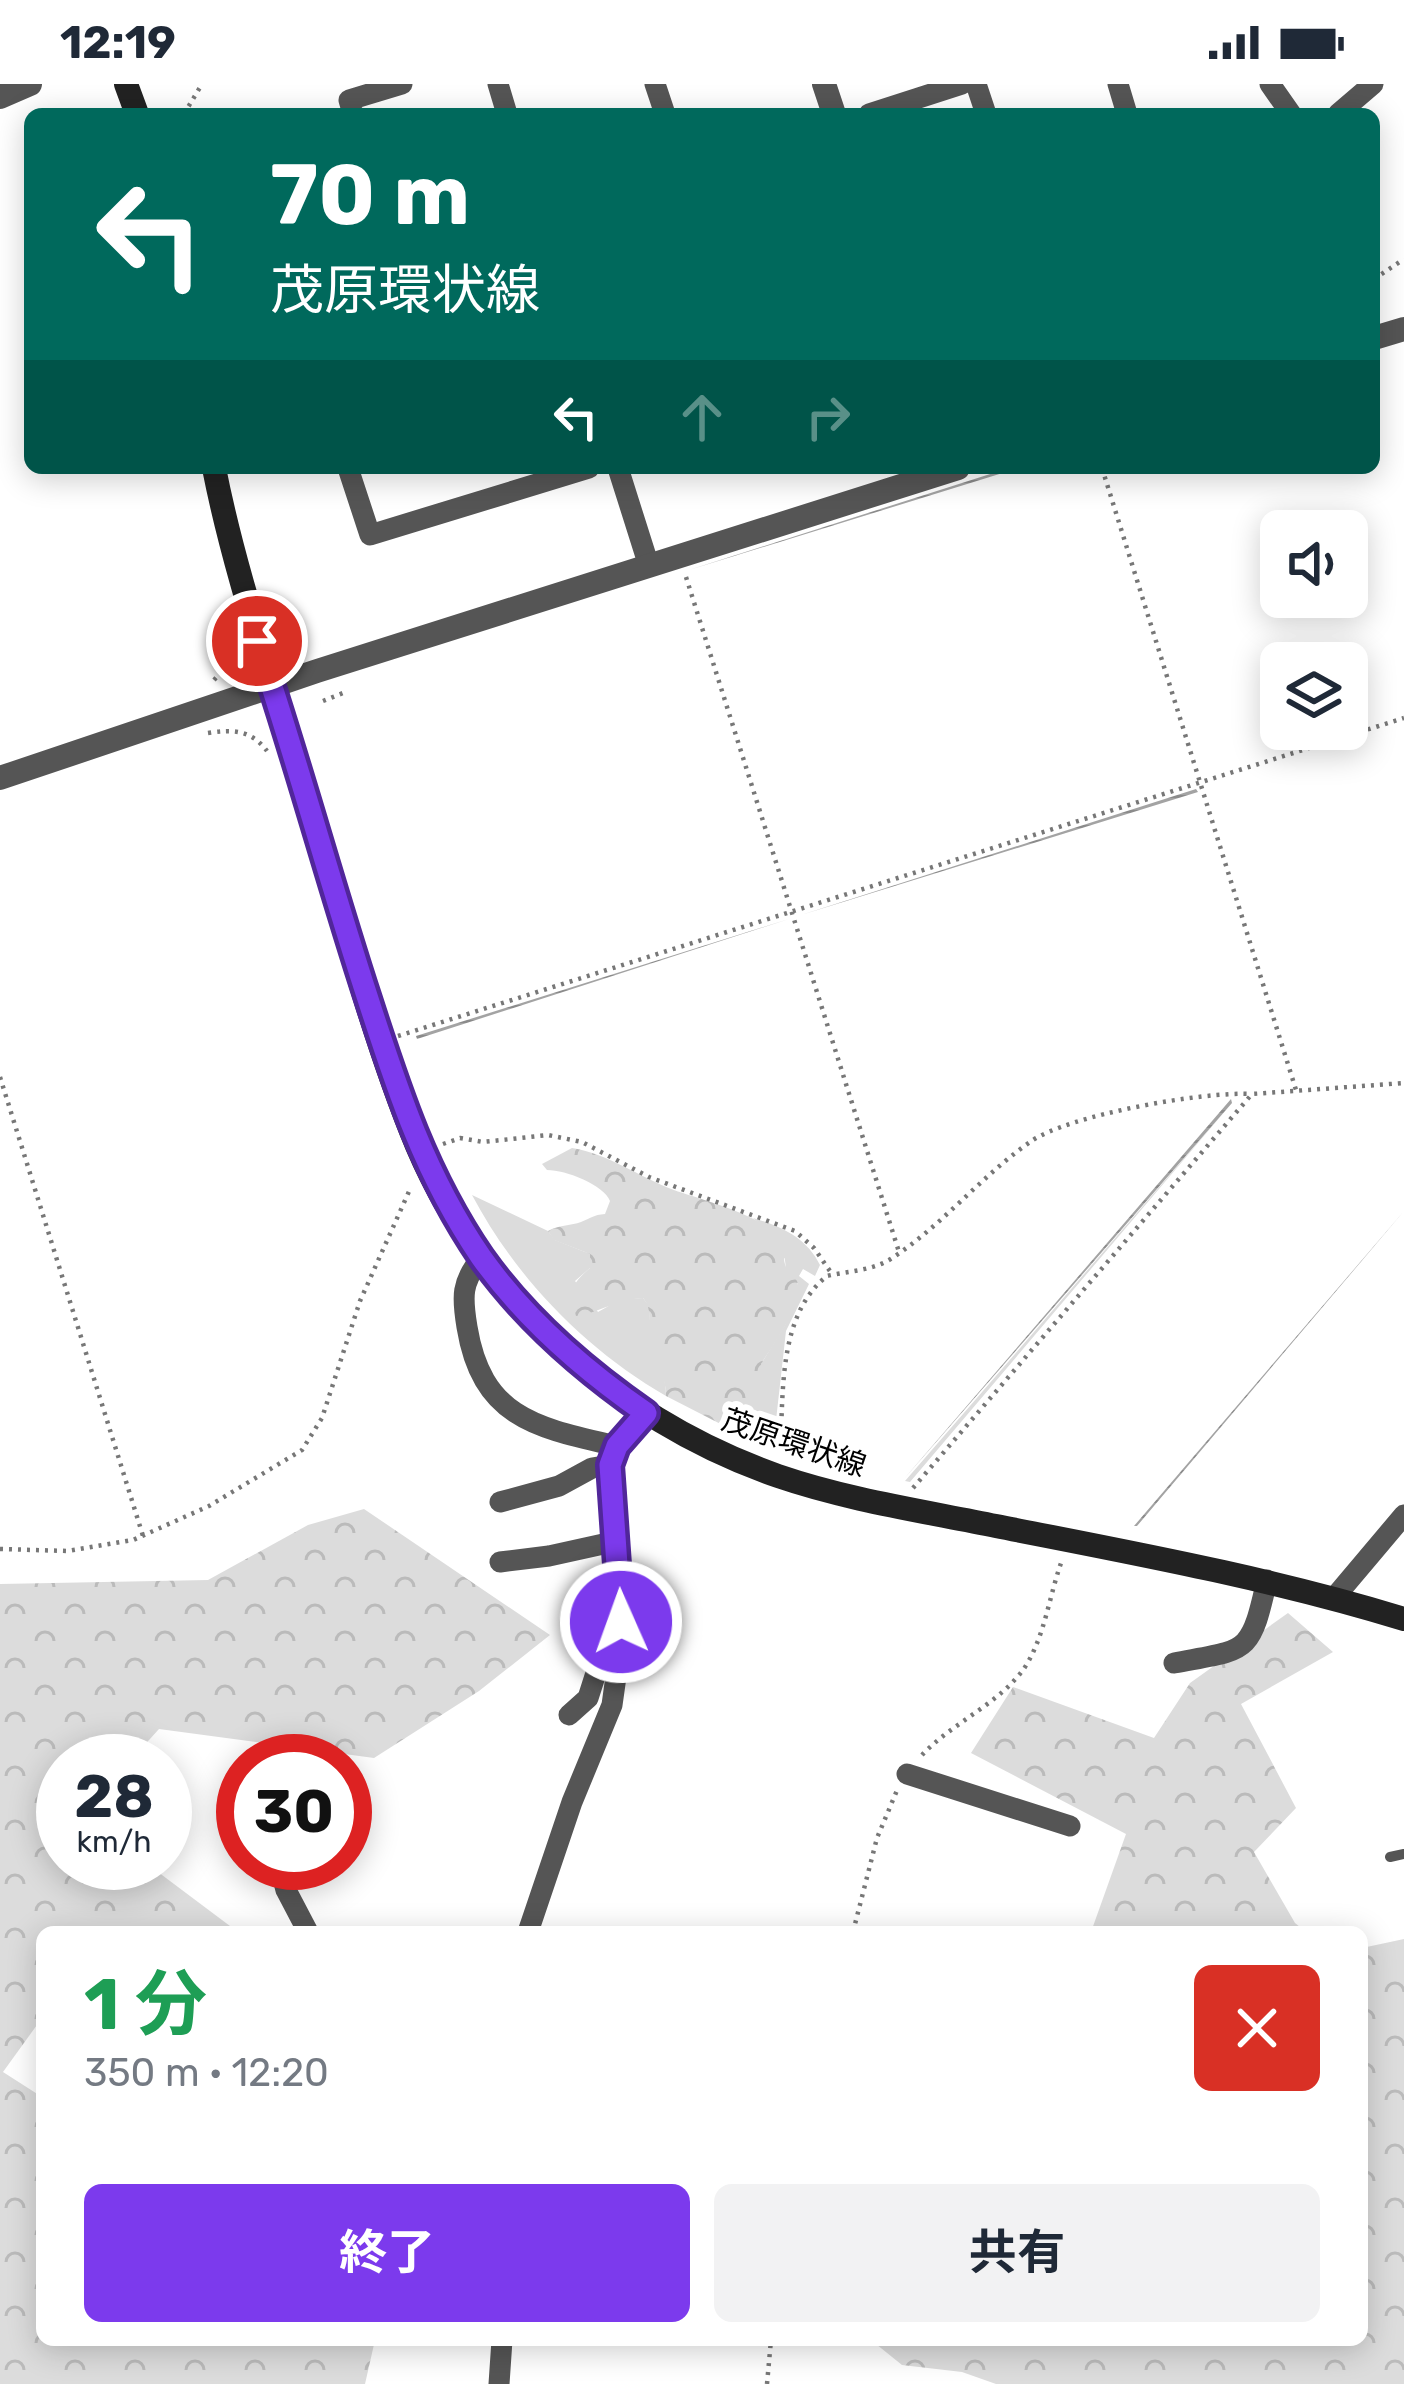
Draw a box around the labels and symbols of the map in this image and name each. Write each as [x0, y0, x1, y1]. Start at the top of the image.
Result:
pin [206, 590, 308, 692]
street label: 茂原環状線 [717, 1402, 871, 1484]
position arrow [558, 1559, 684, 1685]
speed limit sign: 30 [216, 1734, 372, 1890]

